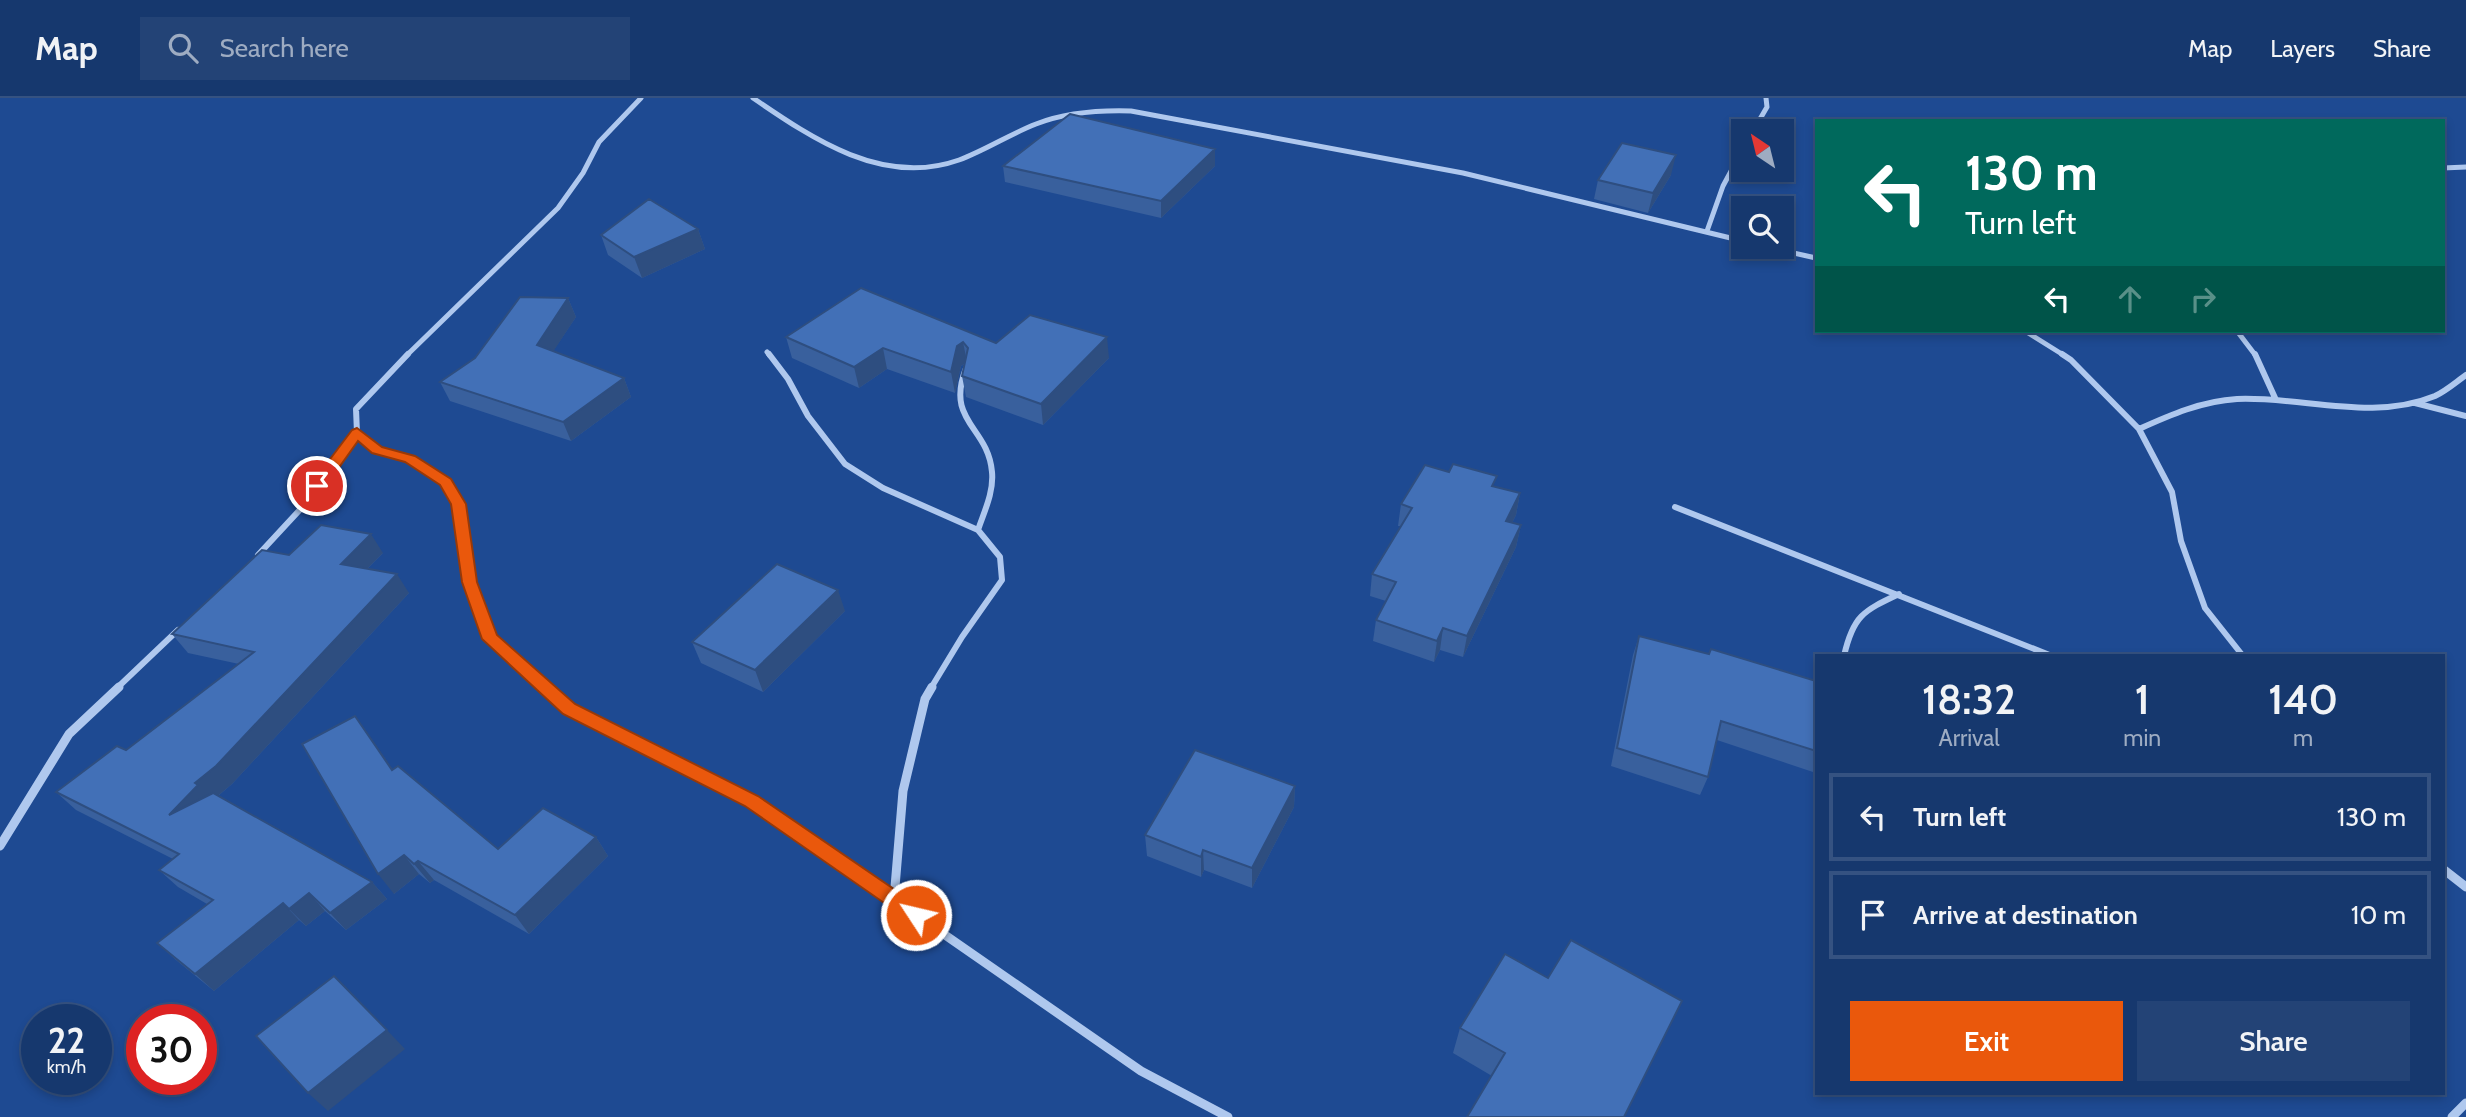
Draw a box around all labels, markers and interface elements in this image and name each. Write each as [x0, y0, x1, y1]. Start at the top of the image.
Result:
search box [140, 17, 630, 80]
text: Map [35, 28, 98, 68]
icon: search [164, 29, 202, 67]
text: Search here [220, 32, 349, 64]
text: Map [2188, 34, 2232, 63]
text: Layers [2270, 34, 2335, 63]
text: Share [2373, 34, 2431, 63]
north arrow [1731, 119, 1794, 182]
map controls [1731, 119, 1794, 259]
text: 130 m [1965, 143, 2098, 202]
icon: left [1850, 147, 1941, 238]
button: search [1731, 196, 1794, 259]
text: Turn left [1965, 203, 2076, 242]
icon: left [2038, 280, 2076, 318]
icon: ahead [2111, 280, 2149, 318]
icon: right [2184, 280, 2222, 318]
pin [287, 456, 347, 516]
icon: arrive [298, 467, 336, 505]
text: 18:32 [1922, 673, 2016, 725]
text: 1 [2135, 673, 2150, 725]
text: 140 [2268, 673, 2338, 725]
text: Arrival [1938, 724, 2000, 752]
text: min [2123, 724, 2161, 752]
text: m [2293, 724, 2313, 752]
icon: left [1854, 798, 1892, 836]
text: Turn left [1913, 801, 2006, 833]
text: 130 m [2337, 801, 2406, 833]
position arrow [879, 878, 953, 952]
icon: arrive [1854, 896, 1892, 934]
text: Arrive at destination [1913, 899, 2138, 931]
text: 10 m [2351, 899, 2406, 931]
button: Exit [1850, 1001, 2123, 1081]
button: Share [2137, 1001, 2410, 1081]
speed limit sign: 30 [126, 1004, 217, 1095]
text: 22 [48, 1019, 85, 1062]
text: km/h [47, 1056, 86, 1078]

